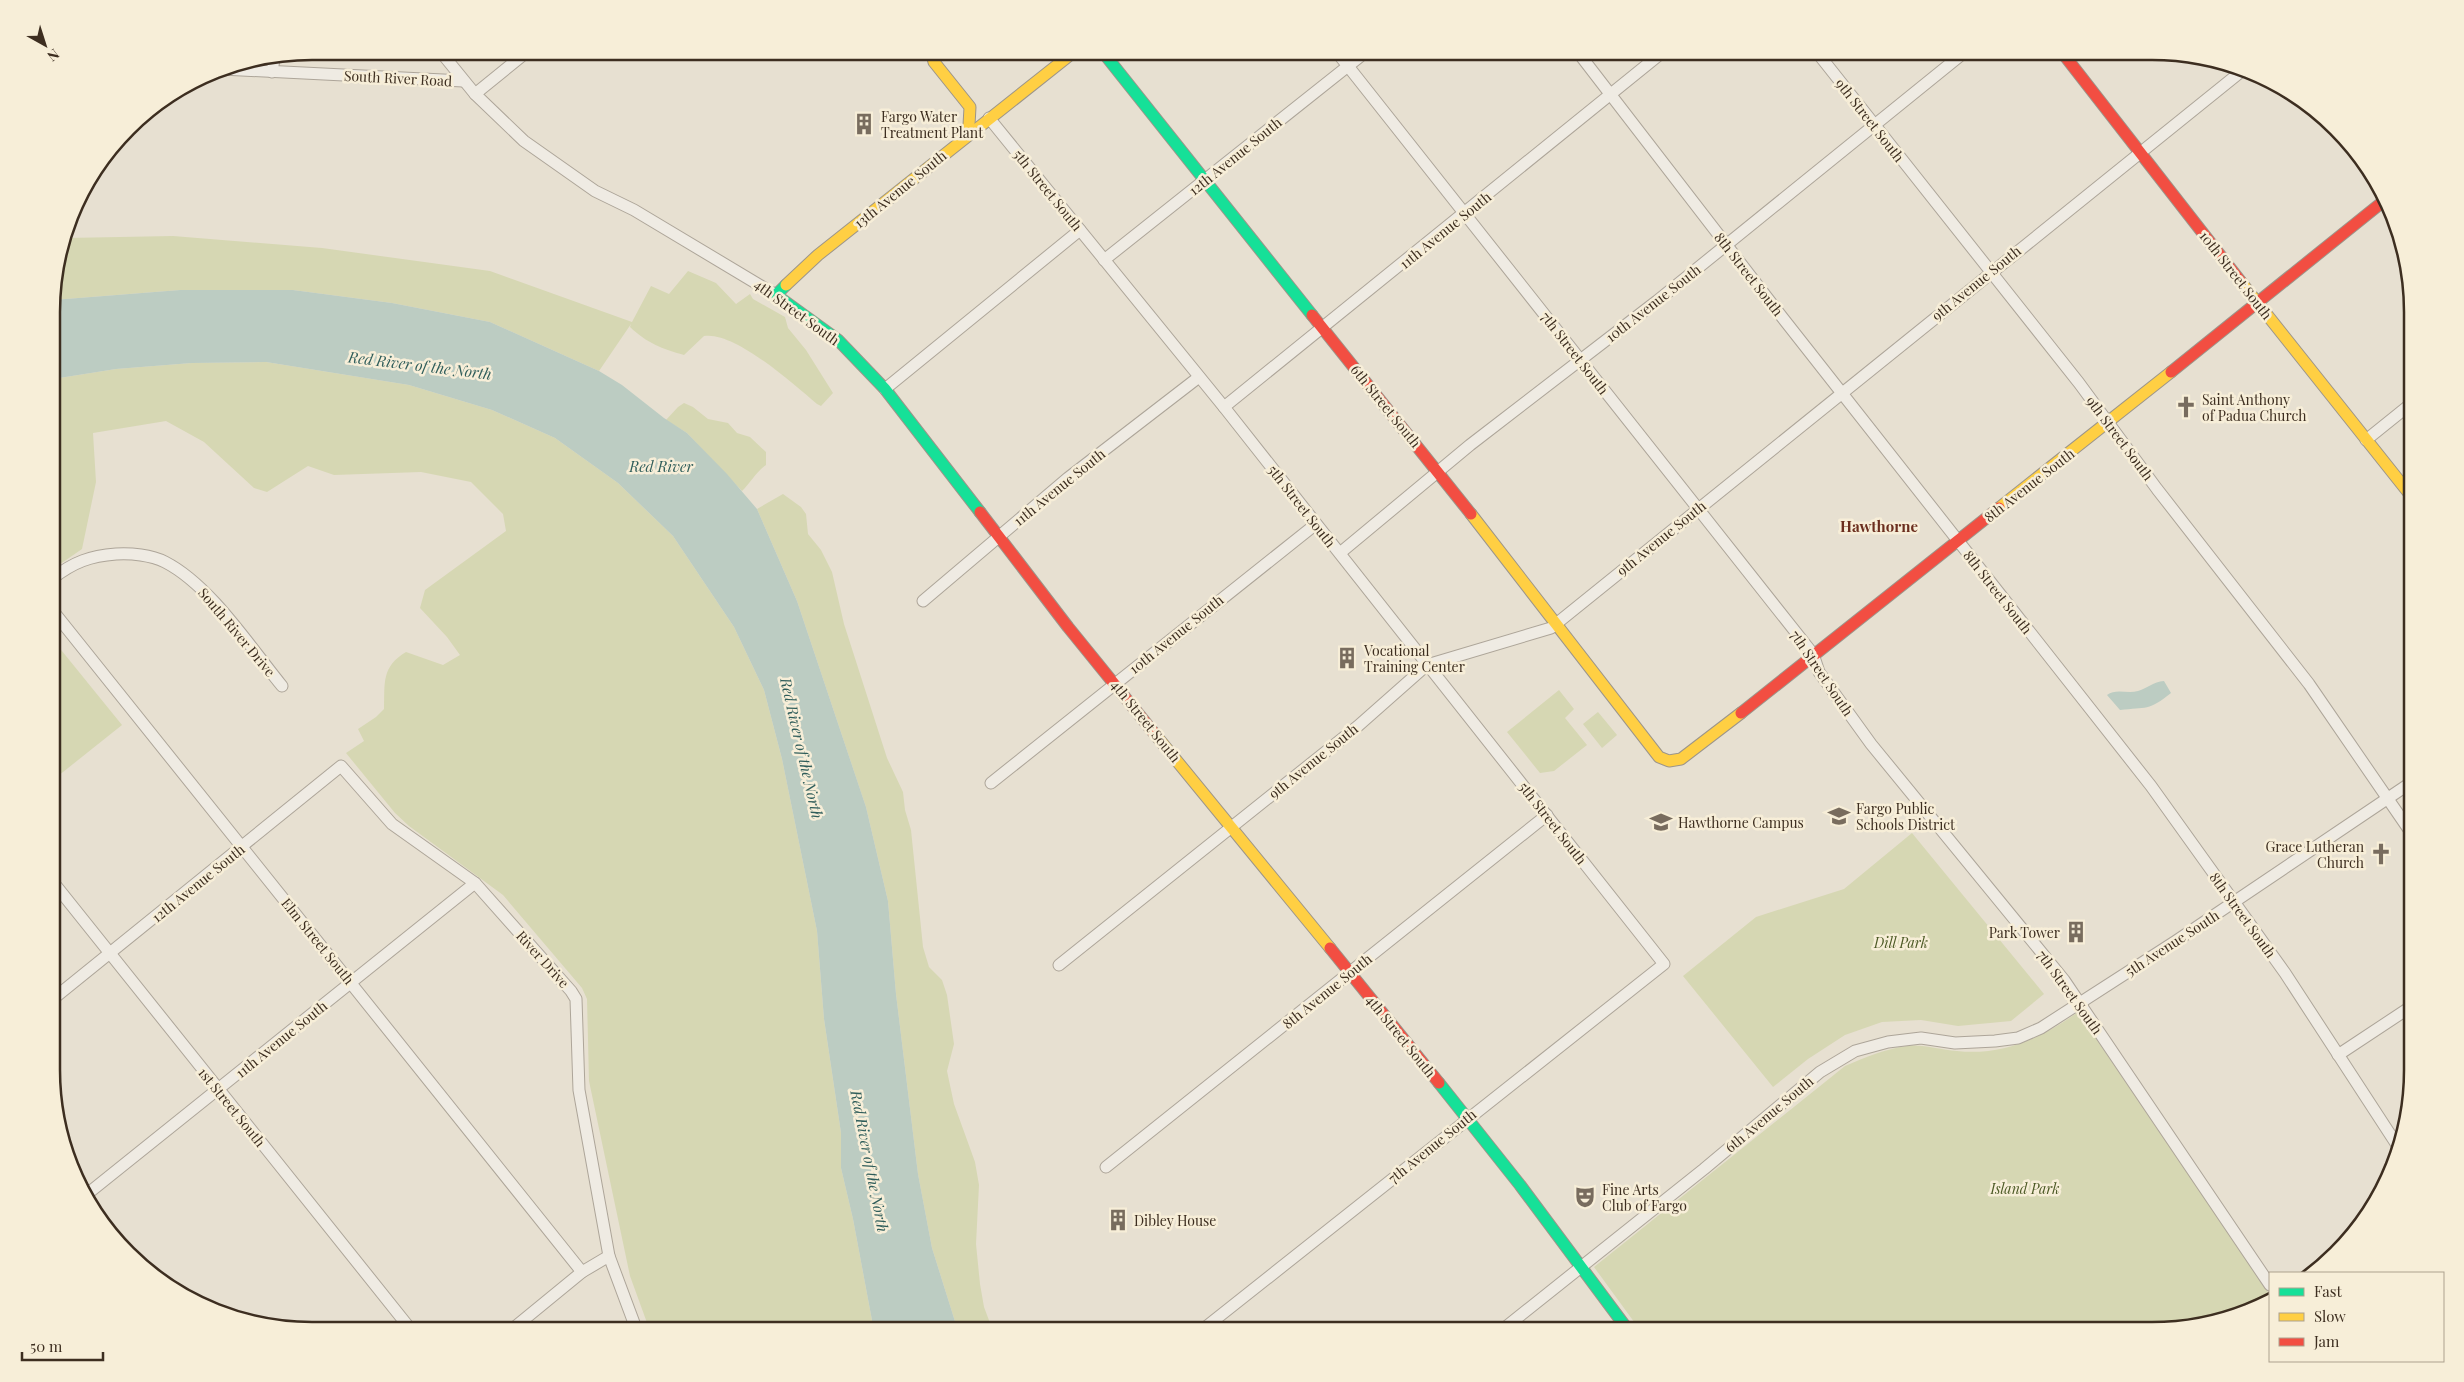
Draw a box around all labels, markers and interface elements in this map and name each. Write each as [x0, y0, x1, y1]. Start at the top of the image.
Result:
north arrow [20, 20, 70, 70]
text: N [44, 45, 63, 66]
street label: South River Road [343, 66, 453, 90]
street label: 9th Street South [1831, 74, 1909, 166]
place label: Fargo Water Treatment Plant [881, 107, 984, 142]
building icon: Fargo Water Treatment Plant [851, 111, 877, 137]
street label: 12th Avenue South [1185, 112, 1286, 199]
street label: 13th Avenue South [850, 145, 951, 232]
street label: 5th Street South [1009, 145, 1087, 235]
street label: 11th Avenue South [1395, 187, 1495, 273]
street label: 10th Street South [2195, 227, 2277, 324]
street label: 8th Street South [1710, 228, 1788, 320]
street label: 9th Avenue South [1927, 241, 2025, 325]
street label: 10th Avenue South [1601, 259, 1705, 346]
street label: 4th Street South [751, 275, 844, 350]
street label: 7th Street South [1537, 308, 1614, 399]
water label: Red River of the North [346, 346, 493, 384]
street label: 6th Street South [1347, 361, 1426, 452]
place label: Saint Anthony of Padua Church [2202, 390, 2307, 425]
street label: 9th Street South [2082, 392, 2158, 485]
church icon: Saint Anthony of Padua Church [2173, 394, 2199, 420]
street label: 8th Avenue South [1980, 443, 2079, 526]
street label: 11th Avenue South [1009, 444, 1109, 530]
water label: Red River [628, 456, 693, 476]
street label: 5th Street South [1264, 461, 1341, 552]
street label: 9th Avenue South [1612, 496, 1710, 580]
district label: Hawthorne [1840, 516, 1918, 536]
street label: 8th Street South [1959, 546, 2037, 638]
street label: South River Drive [194, 583, 280, 681]
street label: 10th Avenue South [1125, 590, 1228, 678]
street label: 7th Street South [1786, 626, 1858, 720]
place label: Vocational Training Center [1363, 641, 1466, 676]
building icon: Vocational Training Center [1334, 645, 1360, 671]
water label: Red River of the North [776, 675, 828, 820]
street label: 4th Street South [1107, 676, 1186, 767]
street label: 9th Avenue South [1264, 719, 1362, 803]
street label: 5th Street South [1515, 778, 1592, 869]
place label: Fargo Public Schools District [1856, 799, 1956, 834]
school or university icon: Fargo Public Schools District [1826, 803, 1852, 829]
school or university icon: Hawthorne Campus [1648, 809, 1674, 835]
place label: Hawthorne Campus [1678, 813, 1804, 832]
place label: Grace Lutheran Church [2265, 837, 2365, 872]
street label: 12th Avenue South [148, 839, 249, 926]
church icon: Grace Lutheran Church [2368, 841, 2394, 867]
street label: 8th Street South [2206, 868, 2281, 962]
street label: Elm Street South [277, 894, 359, 989]
street label: 5th Avenue South [2121, 905, 2223, 980]
building icon: Park Tower [2063, 919, 2089, 945]
place label: Park Tower [1989, 923, 2061, 942]
street label: River Drive [512, 926, 574, 992]
park label: Dill Park [1873, 933, 1928, 952]
street label: 7th Street South [2033, 946, 2107, 1039]
street label: 8th Avenue South [1278, 949, 1376, 1033]
street label: 4th Street South [1362, 991, 1441, 1082]
street label: 11th Avenue South [231, 996, 331, 1082]
street label: 1st Street South [194, 1063, 270, 1151]
street label: 6th Avenue South [1721, 1071, 1818, 1157]
water label: Red River of the North [846, 1087, 894, 1234]
street label: 7th Avenue South [1384, 1104, 1481, 1187]
park label: Island Park [1989, 1179, 2060, 1198]
place label: Fine Arts Club of Fargo [1602, 1180, 1687, 1215]
theatre icon: Fine Arts Club of Fargo [1572, 1184, 1598, 1210]
building icon: Dibley House [1105, 1207, 1131, 1233]
place label: Dibley House [1134, 1211, 1216, 1230]
legend [2269, 1272, 2444, 1362]
text: Fast [2314, 1281, 2343, 1301]
text: Slow [2314, 1306, 2346, 1326]
scale bar [22, 1330, 104, 1362]
text: Jam [2313, 1331, 2340, 1351]
text: 50 m [30, 1336, 63, 1356]

